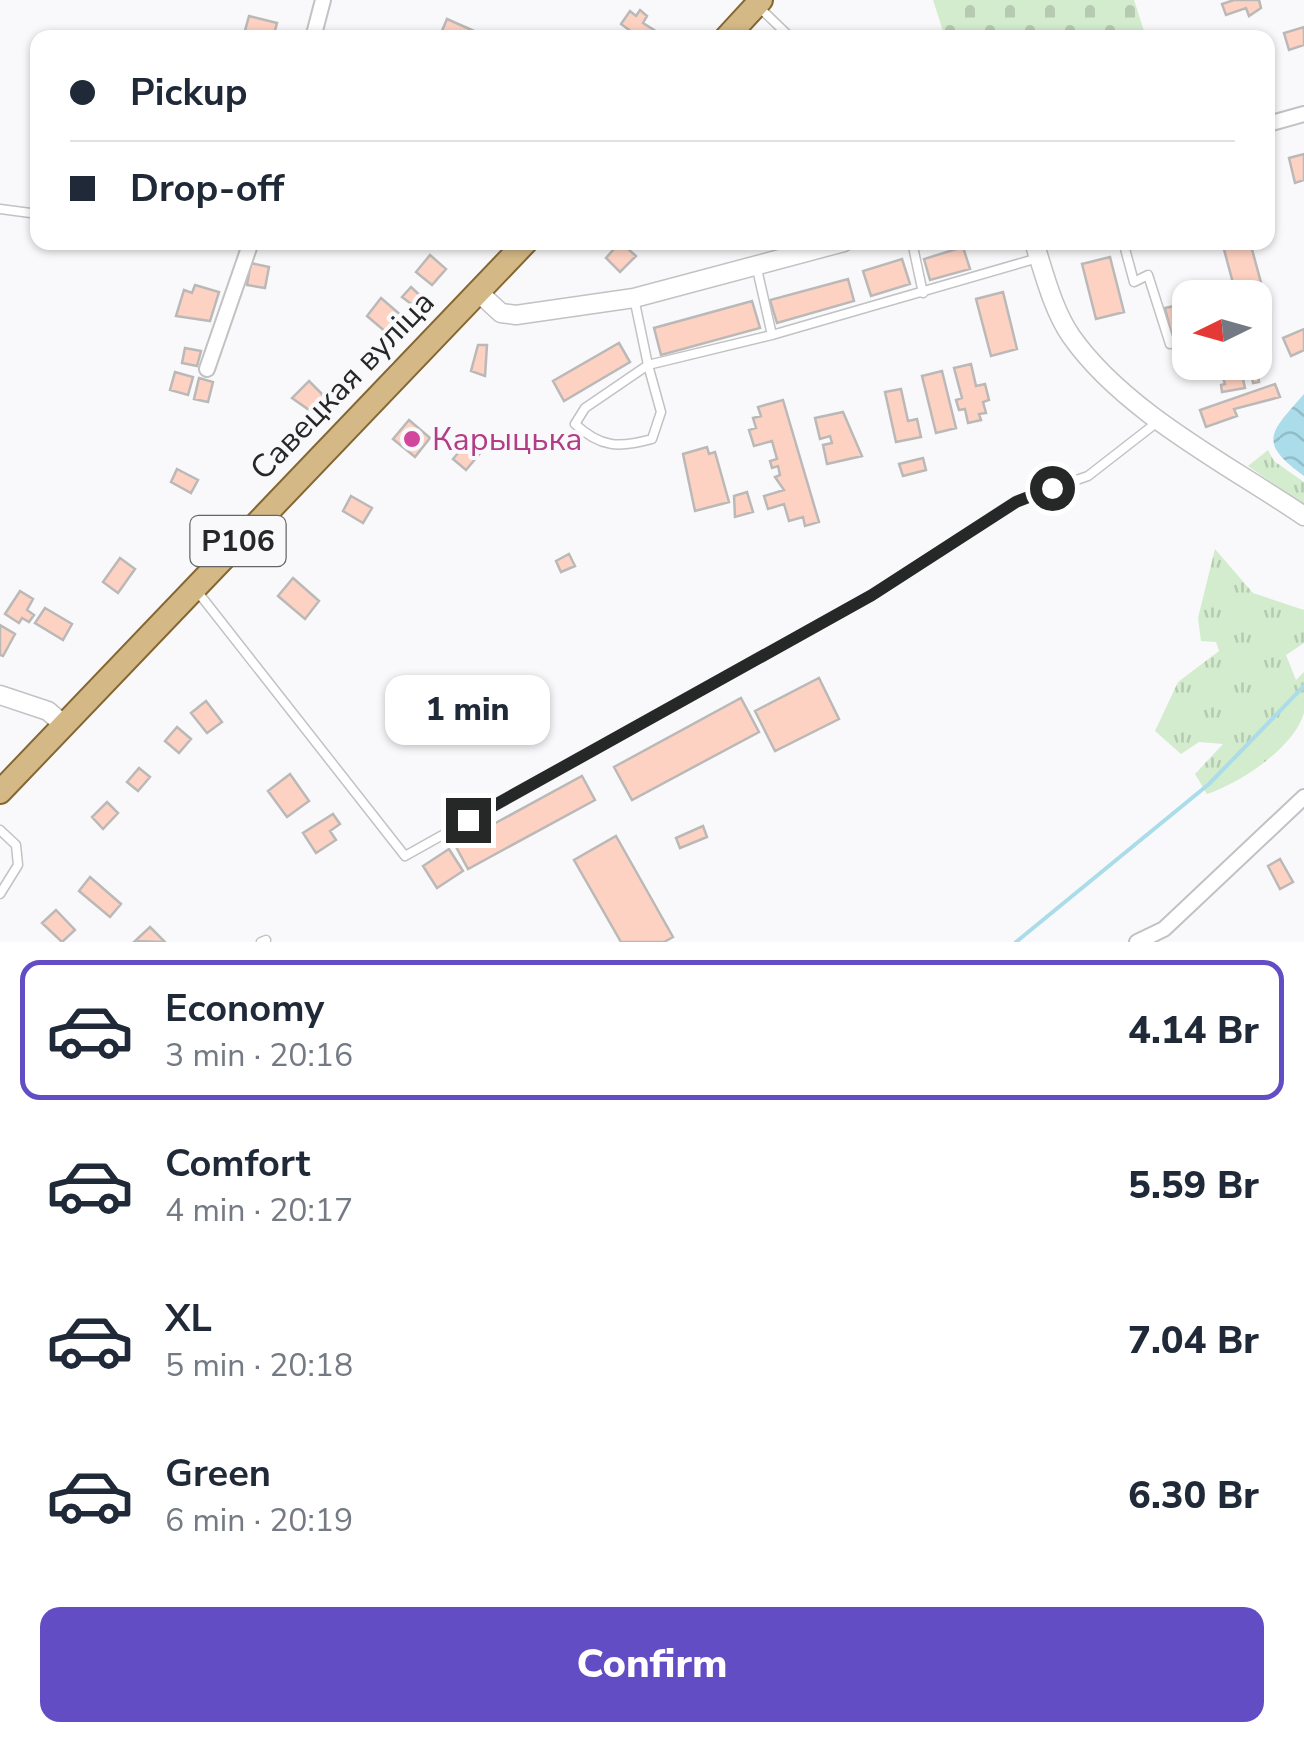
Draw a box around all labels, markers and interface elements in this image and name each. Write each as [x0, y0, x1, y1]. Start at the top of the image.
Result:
text: Pickup [130, 67, 248, 118]
text: Drop-off [130, 163, 284, 214]
north arrow [1172, 280, 1272, 380]
map controls [1172, 280, 1272, 380]
street label: Савецкая вуліца [241, 281, 444, 489]
place label: Карыцька [432, 418, 583, 461]
marker: Карыцька [401, 428, 423, 450]
route start [1030, 466, 1075, 511]
road number: Р106 [190, 516, 286, 566]
callout: 1 min [386, 675, 550, 745]
text: 1 min [425, 688, 510, 731]
route end [446, 798, 491, 843]
text: Economy [165, 983, 324, 1034]
icon: car [45, 985, 135, 1075]
text: 4.14 Br [1128, 1005, 1259, 1056]
text: 3 min · 20:16 [165, 1034, 353, 1077]
text: Comfort [165, 1138, 310, 1189]
icon: car [45, 1140, 135, 1230]
text: 5.59 Br [1128, 1160, 1259, 1211]
text: 4 min · 20:17 [165, 1189, 353, 1232]
text: XL [165, 1293, 212, 1344]
icon: car [45, 1295, 135, 1385]
text: 7.04 Br [1128, 1315, 1259, 1366]
text: 5 min · 20:18 [165, 1344, 353, 1387]
text: Green [165, 1448, 271, 1499]
icon: car [45, 1450, 135, 1540]
text: 6.30 Br [1128, 1470, 1259, 1521]
text: 6 min · 20:19 [165, 1499, 353, 1542]
button: Confirm [40, 1607, 1264, 1722]

